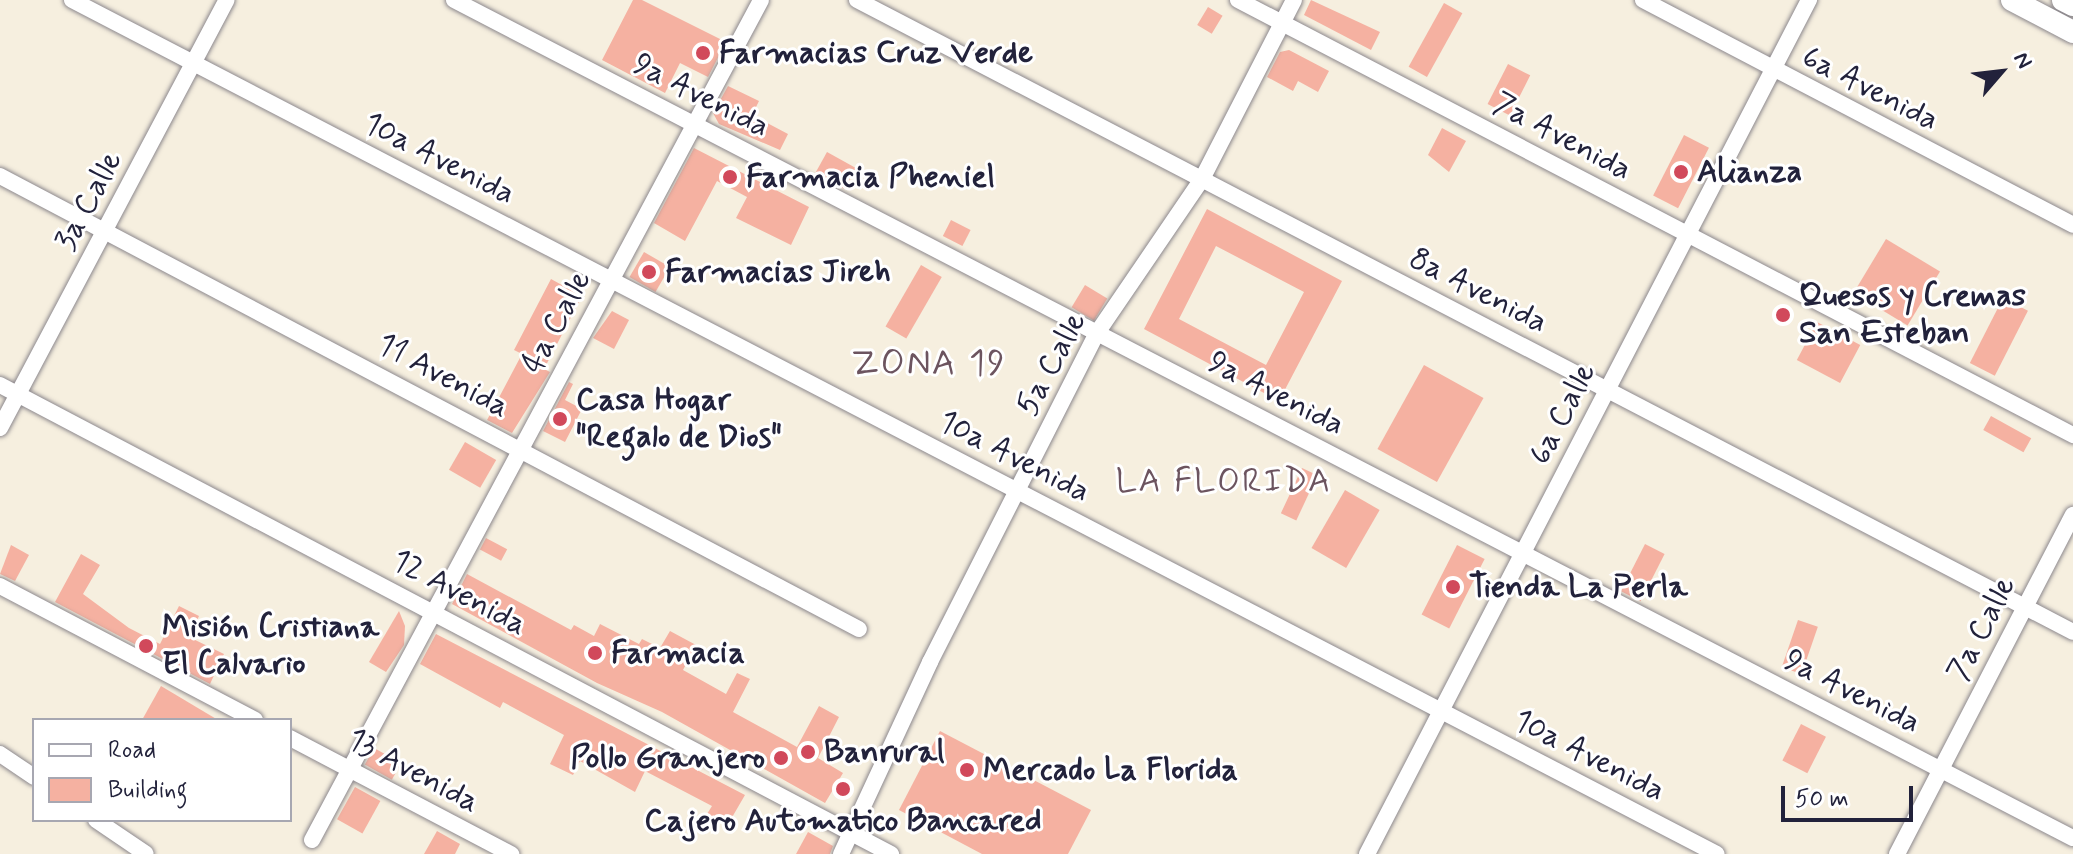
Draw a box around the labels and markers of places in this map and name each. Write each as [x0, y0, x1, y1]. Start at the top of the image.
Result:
place label: Farmacias Cruz Verde [719, 34, 1029, 72]
marker: Farmacias Cruz Verde [694, 44, 712, 62]
place label: Alianza [1697, 153, 1802, 191]
place label: Farmacia Pheniel [746, 158, 996, 196]
marker: Alianza [1672, 163, 1690, 181]
marker: Farmacia Pheniel [721, 168, 739, 186]
place label: Farmacias Jireh [665, 253, 890, 291]
marker: Farmacias Jireh [640, 263, 658, 281]
place label: Quesos y Cremas San Esteban [1799, 278, 2037, 353]
marker: Quesos y Cremas San Esteban [1774, 306, 1792, 324]
place label: Casa Hogar "Regalo de Dios" [576, 382, 785, 457]
marker: Casa Hogar "Regalo de Dios" [551, 410, 569, 428]
place label: Tienda La Perla [1469, 568, 1680, 606]
marker: Tienda La Perla [1444, 578, 1462, 596]
place label: Misión Cristiana El Calvario [162, 609, 381, 684]
place label: Farmacia [611, 634, 745, 672]
marker: Misión Cristiana El Calvario [137, 637, 155, 655]
marker: Farmacia [586, 644, 604, 662]
place label: Banrural [824, 733, 945, 771]
place label: Pollo Granjero [574, 739, 765, 777]
marker: Banrural [799, 743, 817, 761]
marker: Pollo Granjero [772, 749, 790, 767]
place label: Mercado La Florida [983, 751, 1243, 789]
marker: Mercado La Florida [958, 761, 976, 779]
marker: Cajero Automatico Bancared [834, 780, 852, 798]
place label: Cajero Automatico Bancared [649, 802, 1037, 840]

